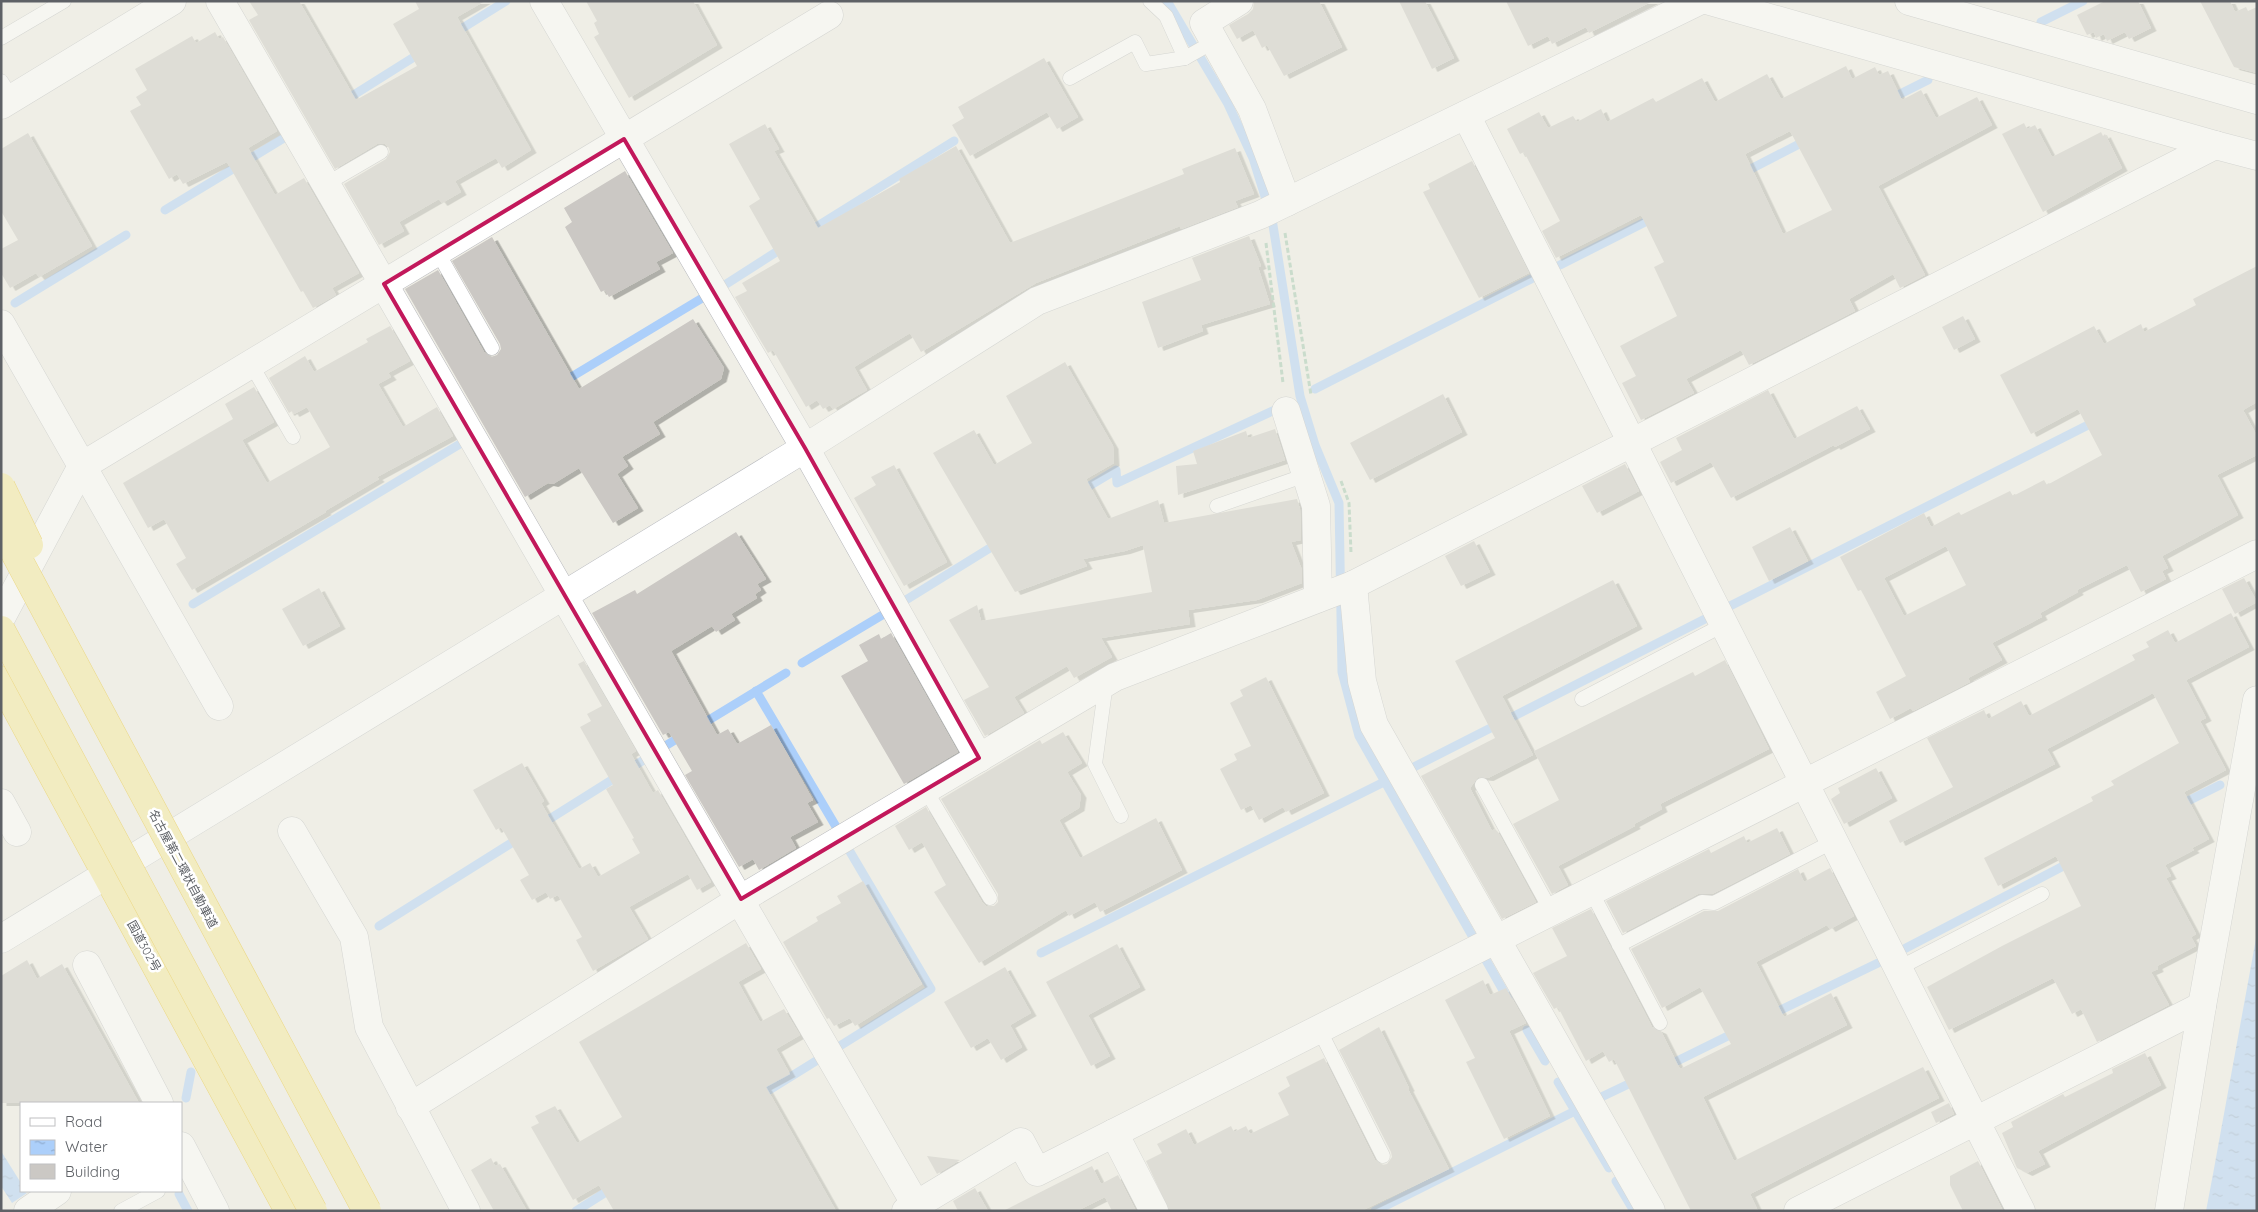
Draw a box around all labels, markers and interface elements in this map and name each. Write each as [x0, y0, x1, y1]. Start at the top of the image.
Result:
street label: 名古屋第二環状自動車道 [146, 807, 221, 931]
street label: 国道302号 [124, 918, 165, 974]
legend [20, 1102, 182, 1192]
text: Road [65, 1112, 102, 1131]
text: Water [65, 1137, 108, 1156]
text: Building [65, 1162, 120, 1181]

